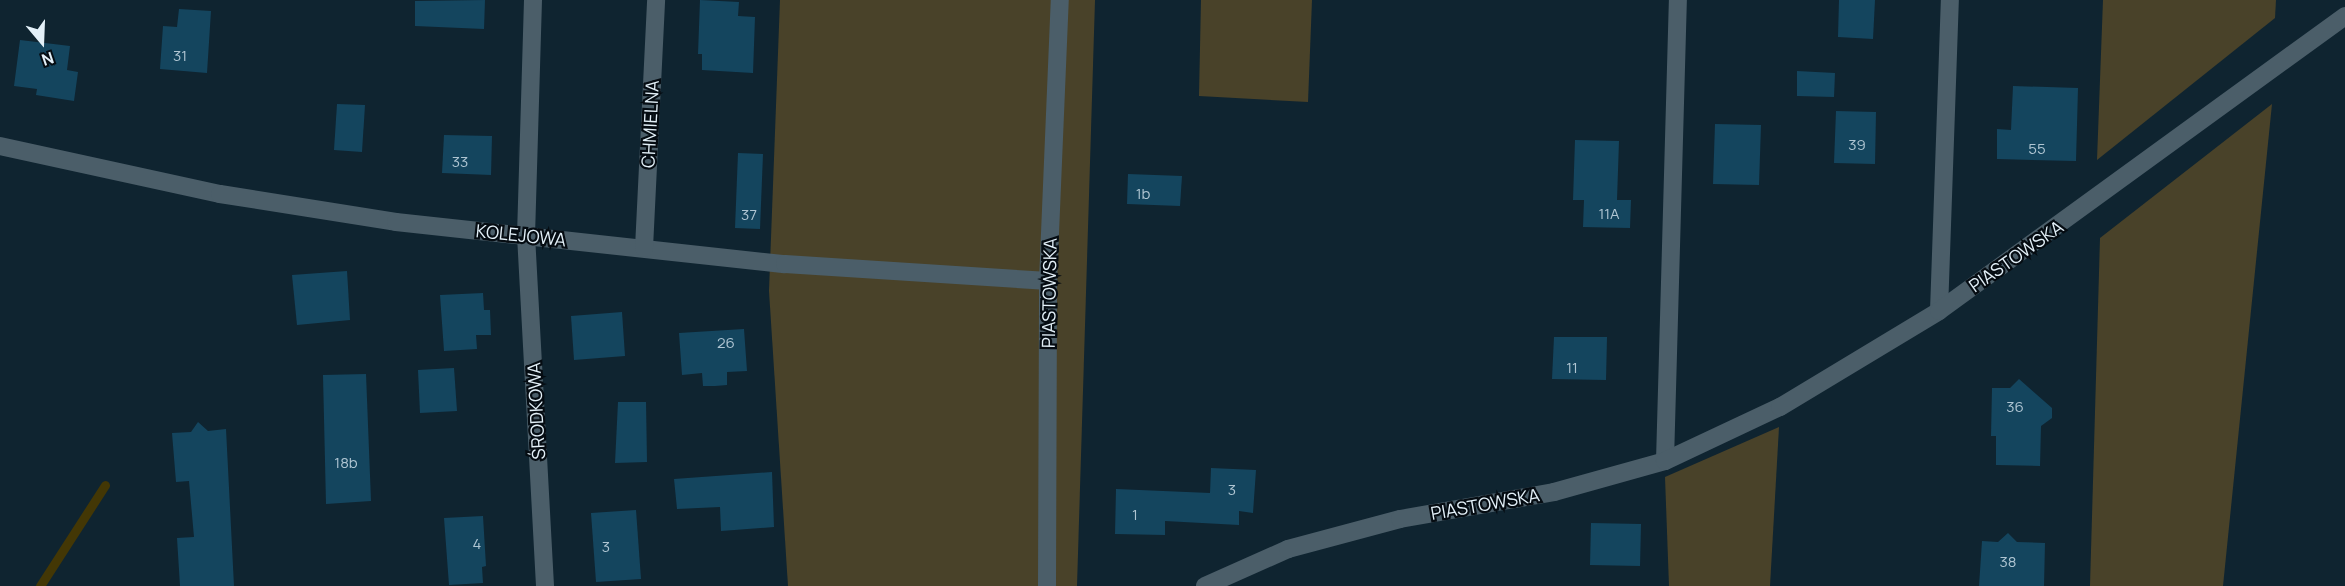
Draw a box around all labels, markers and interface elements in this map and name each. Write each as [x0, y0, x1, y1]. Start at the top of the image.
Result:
north arrow [12, 12, 72, 72]
text: N [39, 47, 57, 71]
house number: 31 [173, 47, 187, 65]
street label: CHMIELNA [637, 80, 663, 168]
house number: 39 [1848, 136, 1866, 154]
house number: 55 [2028, 140, 2046, 158]
house number: 33 [452, 153, 468, 171]
house number: 1b [1136, 185, 1150, 203]
house number: 11A [1598, 205, 1620, 223]
house number: 37 [741, 206, 757, 224]
street label: PIASTOWSKA [1965, 216, 2067, 296]
street label: KOLEJOWA [475, 220, 567, 250]
street label: PIASTOWSKA [1037, 238, 1061, 348]
house number: 26 [717, 334, 735, 352]
house number: 11 [1566, 359, 1578, 377]
street label: ŚRODKOWA [523, 362, 549, 460]
house number: 36 [2006, 398, 2024, 416]
house number: 18b [334, 454, 358, 472]
house number: 3 [1228, 481, 1236, 499]
street label: PIASTOWSKA [1429, 484, 1541, 524]
house number: 1 [1132, 506, 1138, 524]
house number: 4 [473, 535, 481, 553]
house number: 3 [602, 538, 610, 556]
house number: 38 [1999, 553, 2017, 571]

